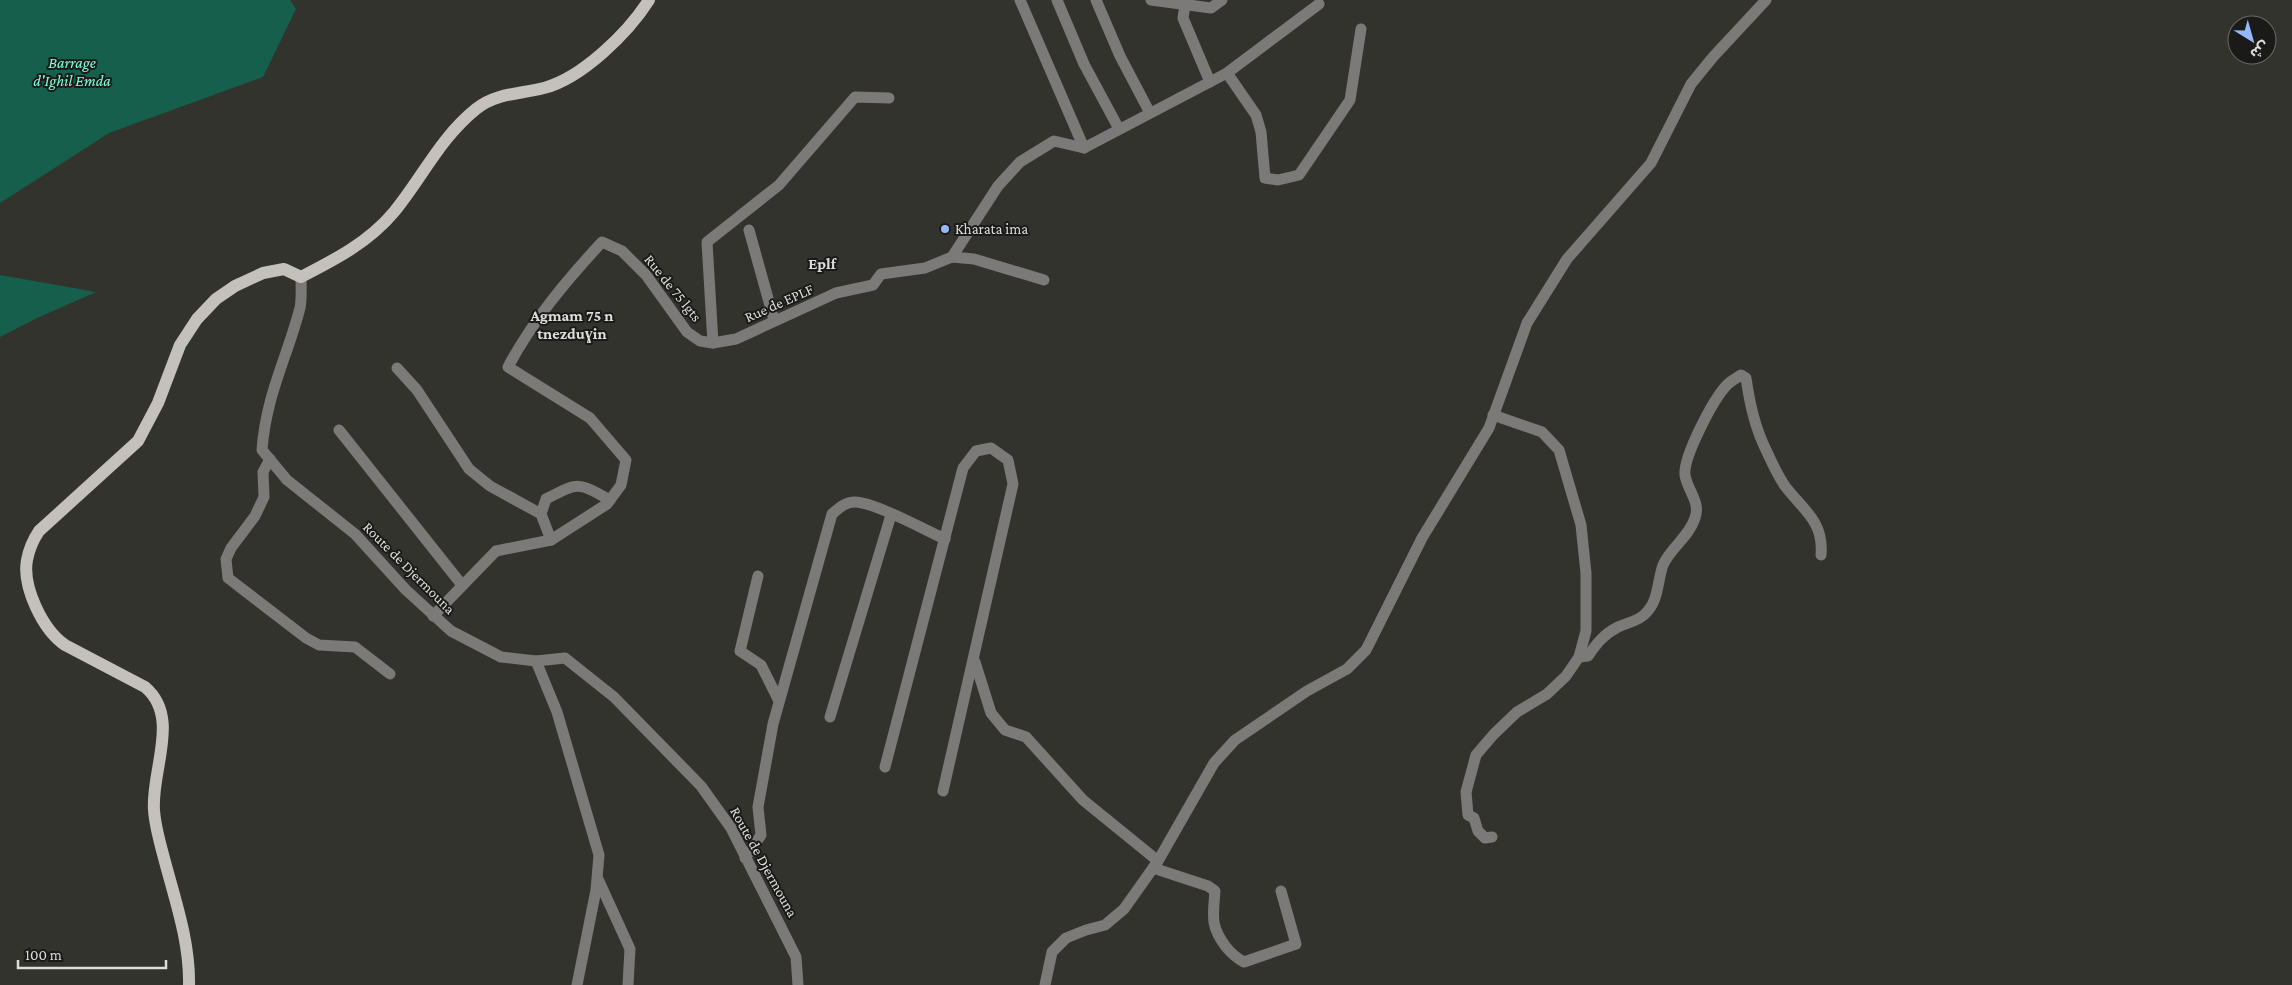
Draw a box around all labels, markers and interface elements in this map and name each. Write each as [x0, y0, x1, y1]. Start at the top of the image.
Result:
north arrow [2227, 15, 2277, 65]
text: ش [2247, 38, 2272, 63]
water label: Barrage d'Ighil Emda [33, 54, 111, 90]
place label: Kharata ima [955, 221, 1028, 237]
marker: Kharata ima [939, 223, 951, 235]
street label: Rue de 75 lgts [640, 251, 705, 325]
district label: Eplf [808, 255, 838, 272]
street label: Rue de EPLF [742, 281, 816, 325]
district label: Agmam 75 n tnezduɣin [529, 307, 614, 343]
street label: Route de Djermouna [359, 519, 458, 618]
street label: Route de Djermouna [726, 804, 801, 920]
scale bar [18, 938, 165, 970]
text: 100 m [25, 947, 62, 963]

